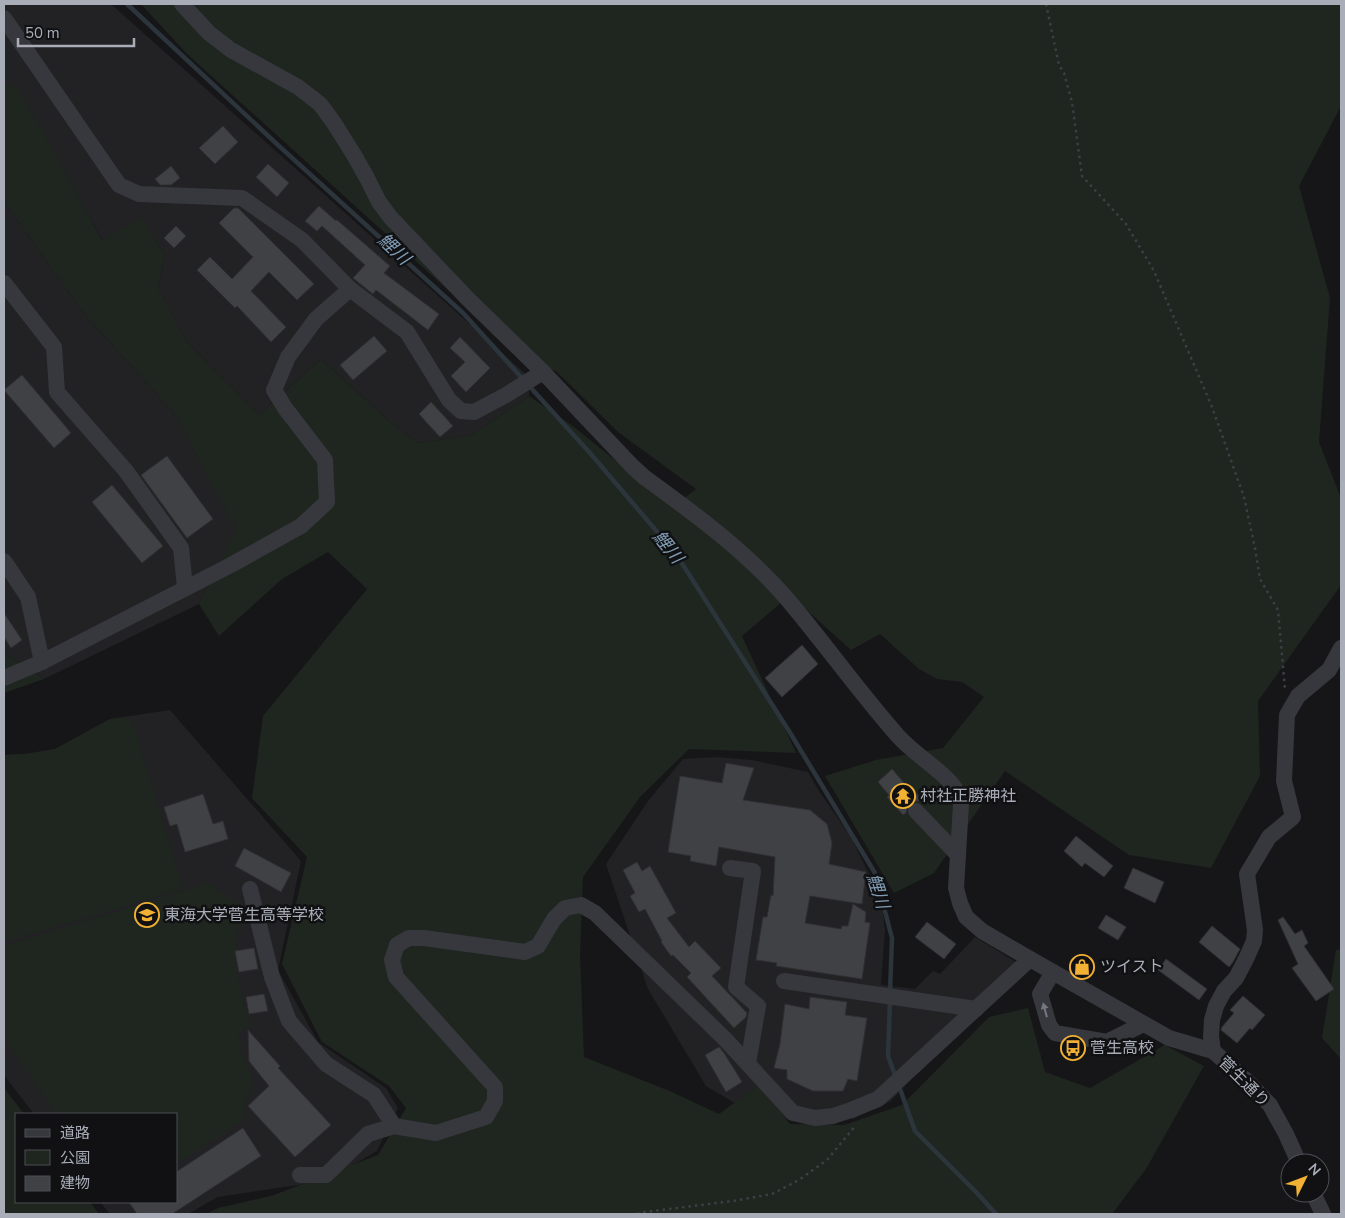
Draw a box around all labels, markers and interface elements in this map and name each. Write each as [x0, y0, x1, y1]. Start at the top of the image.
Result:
scale bar [18, 15, 134, 47]
text: 50 m [25, 23, 60, 43]
water label: 鯉川 [373, 228, 417, 271]
water label: 鯉川 [647, 525, 690, 570]
temple icon: 村社正勝神社 [890, 783, 916, 809]
place label: 村社正勝神社 [920, 785, 1016, 807]
water label: 鯉川 [861, 870, 896, 914]
school or university icon: 東海大学菅生高等学校 [134, 902, 160, 928]
place label: 東海大学菅生高等学校 [164, 904, 324, 926]
shop icon: ツイスト [1069, 954, 1095, 980]
place label: ツイスト [1100, 956, 1164, 978]
one-way arrow [1040, 1002, 1048, 1017]
bus stop icon: 菅生高校 [1060, 1035, 1086, 1061]
place label: 菅生高校 [1090, 1037, 1154, 1059]
street label: 菅生通り [1214, 1052, 1274, 1112]
legend [15, 1113, 178, 1203]
text: 道路 [60, 1123, 90, 1143]
text: 公園 [60, 1148, 90, 1168]
north arrow [1280, 1153, 1330, 1203]
text: N [1304, 1159, 1325, 1180]
text: 建物 [60, 1173, 90, 1193]

